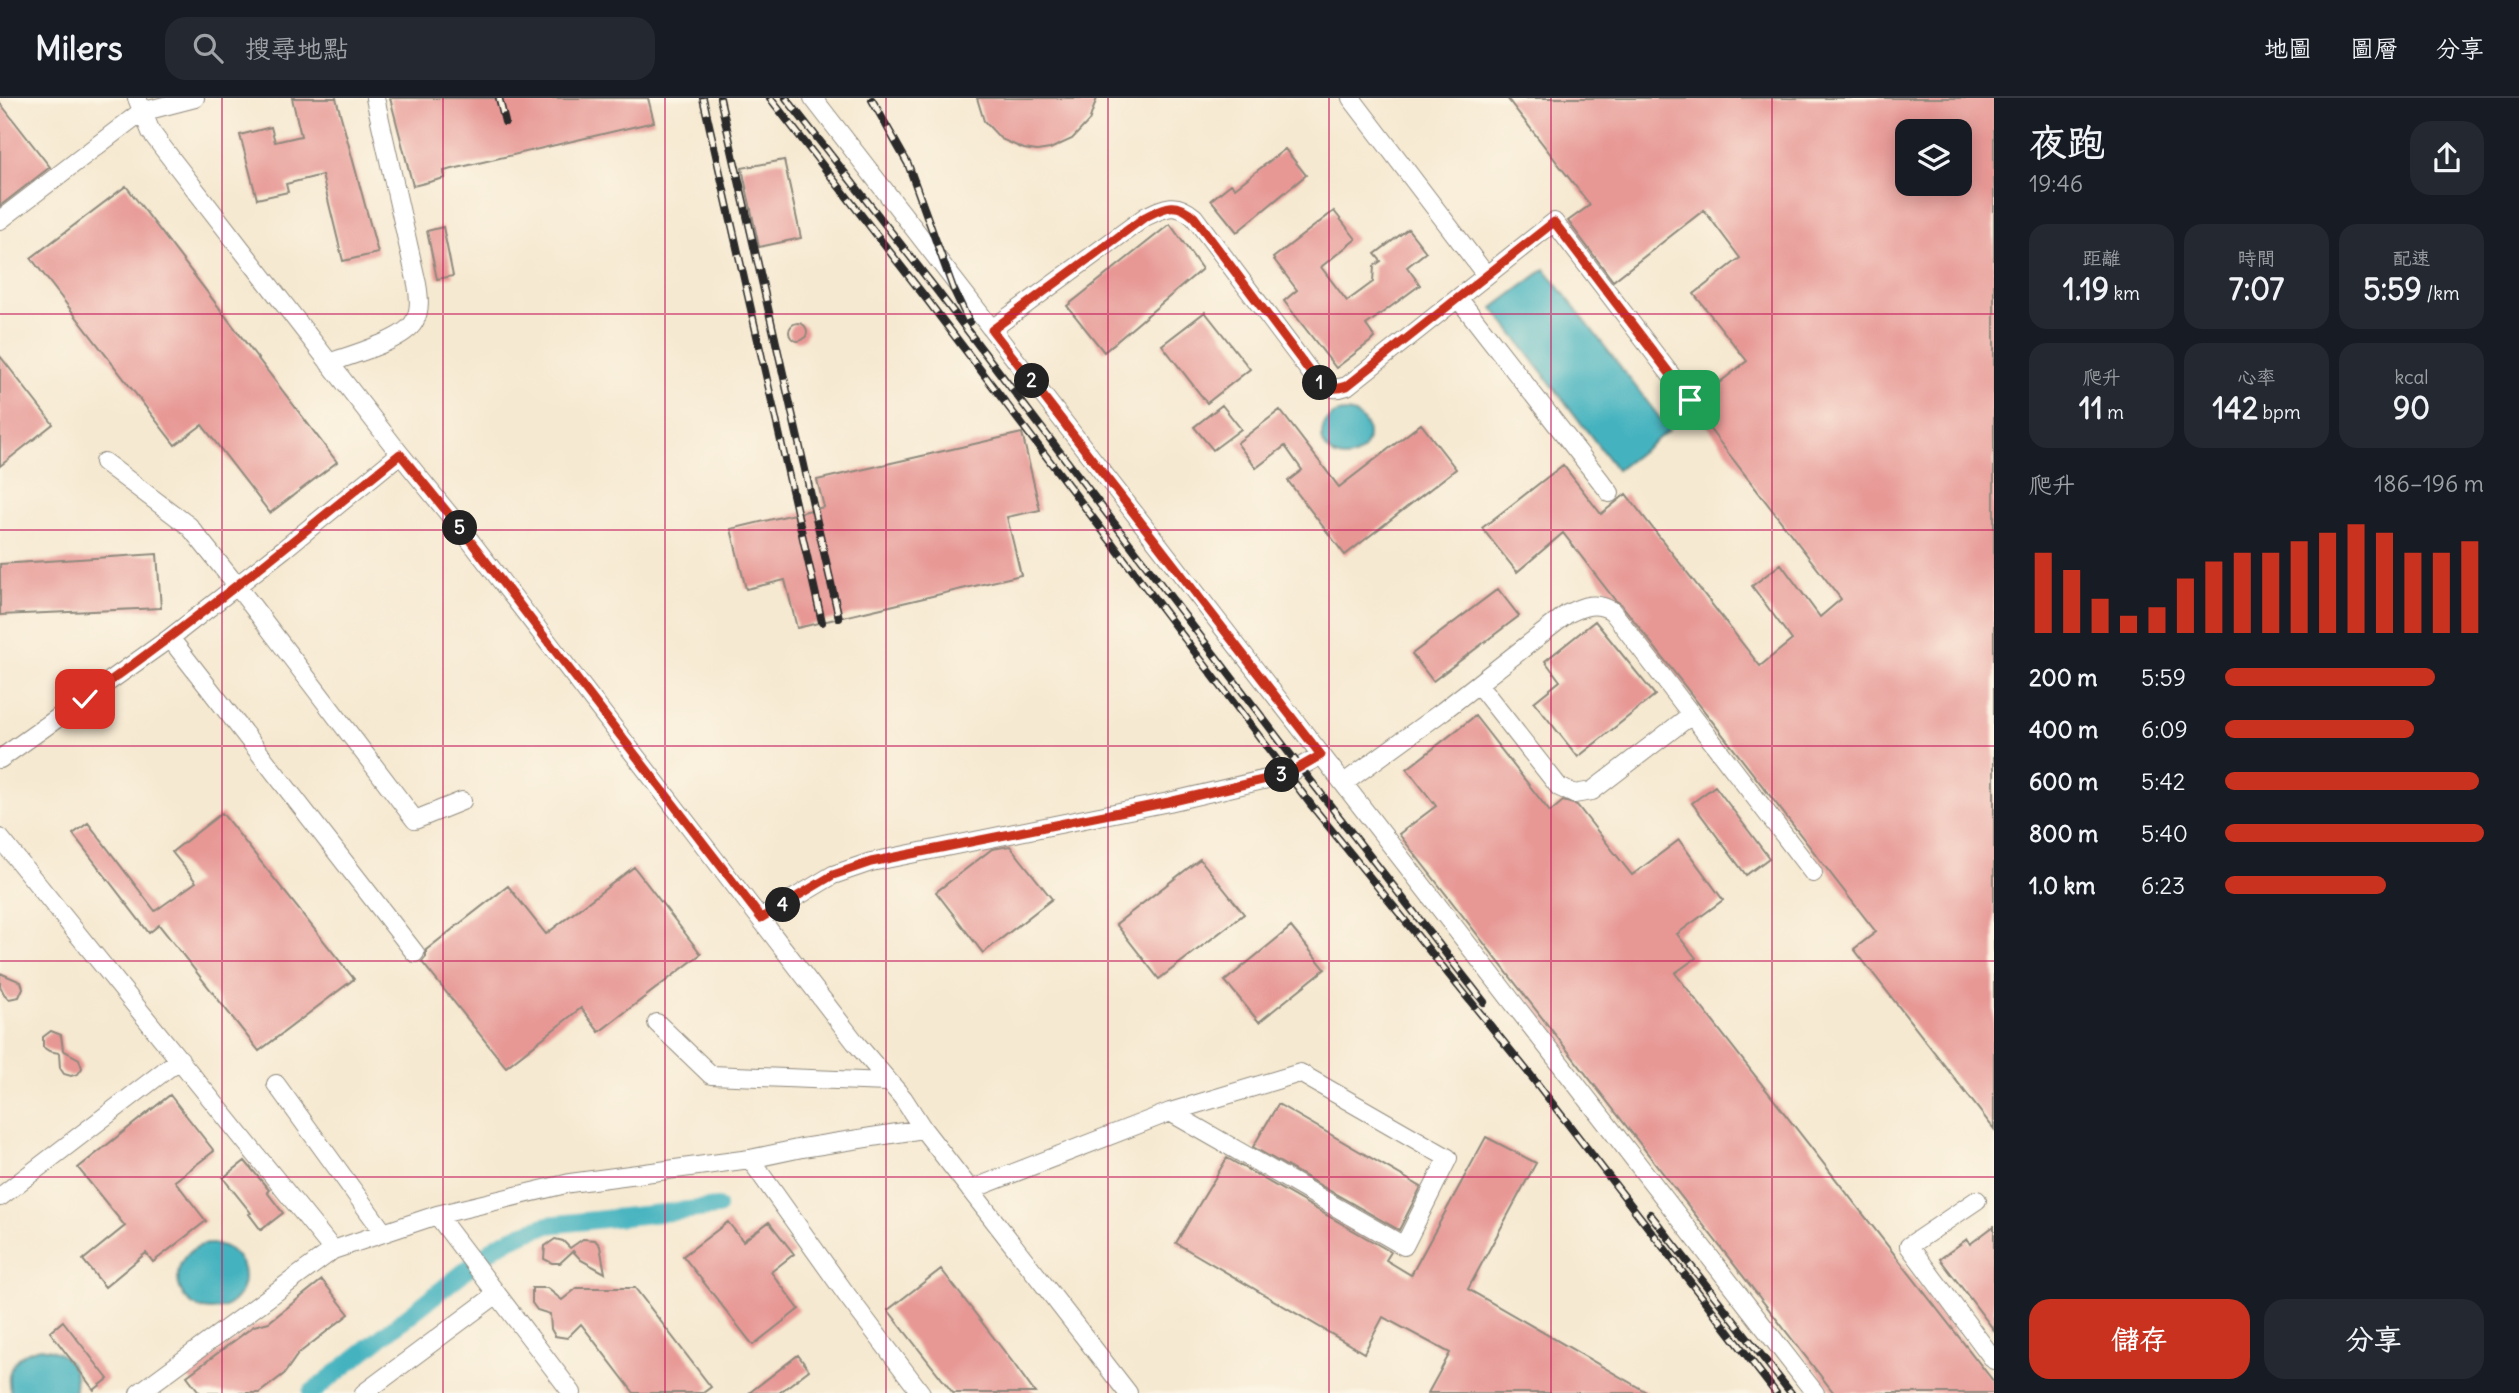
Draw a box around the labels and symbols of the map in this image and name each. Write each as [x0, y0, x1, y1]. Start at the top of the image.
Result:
pin: 2 [1014, 364, 1050, 398]
pin: 1 [1302, 366, 1338, 400]
pin [1660, 370, 1720, 430]
pin: 5 [442, 510, 477, 546]
pin [55, 669, 115, 729]
pin: 3 [1264, 758, 1300, 792]
pin: 4 [766, 888, 800, 922]

